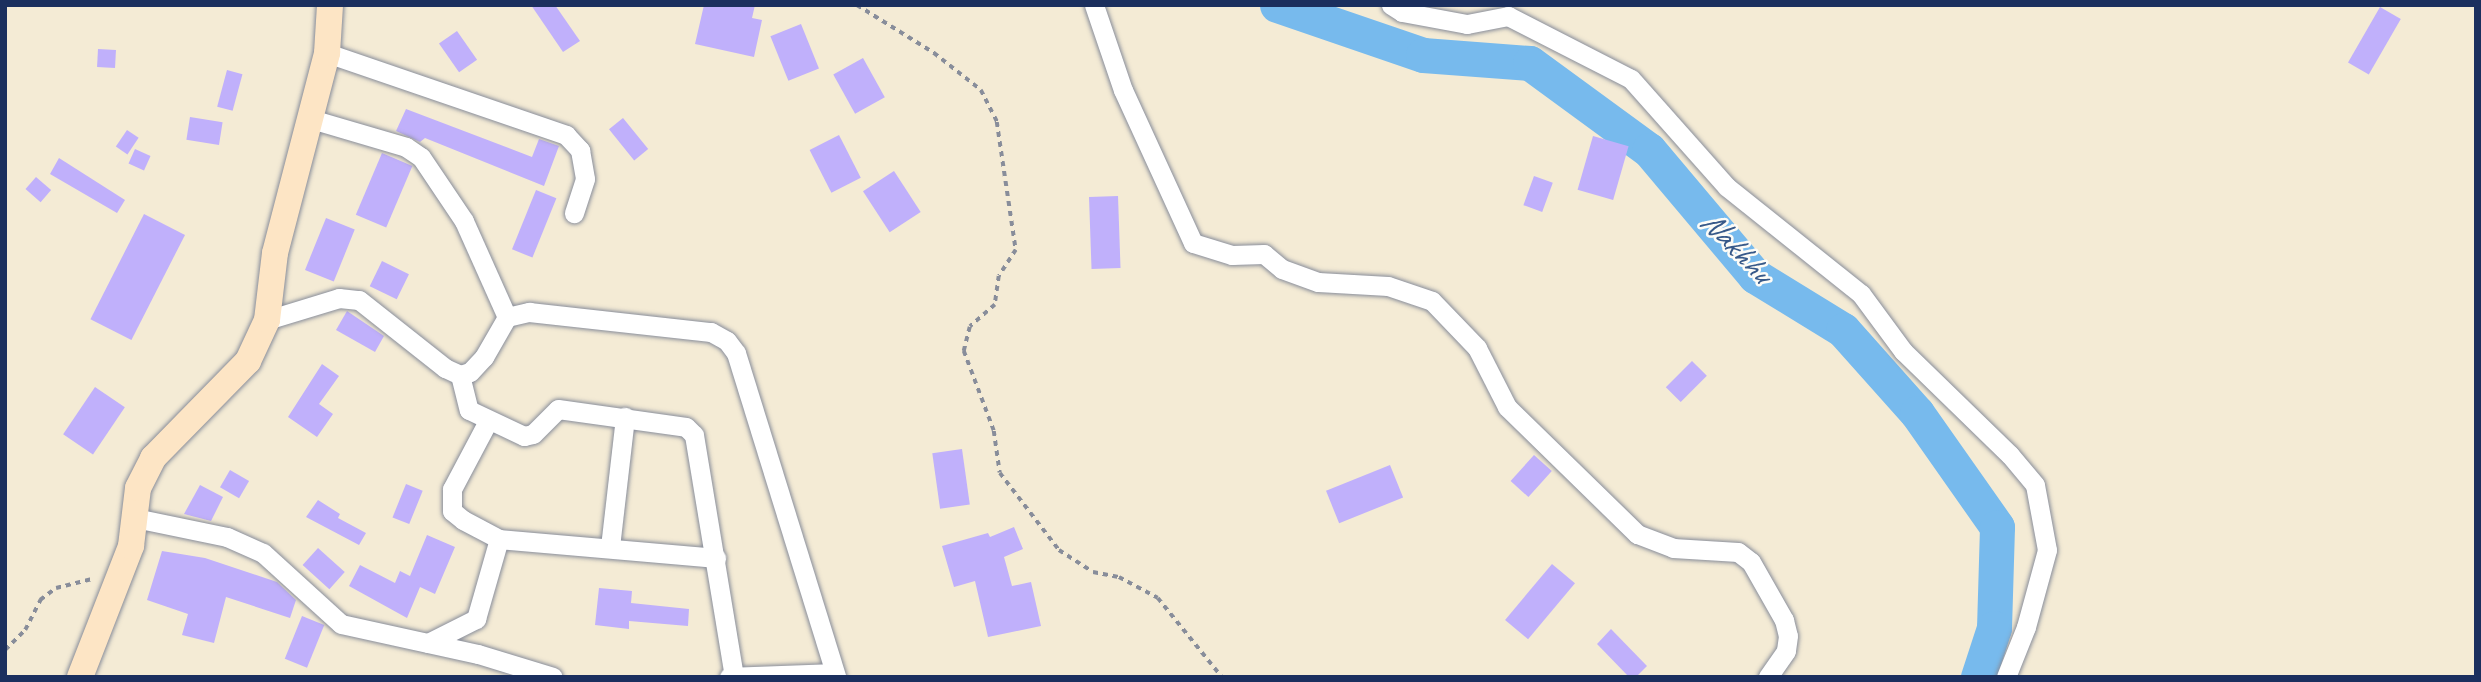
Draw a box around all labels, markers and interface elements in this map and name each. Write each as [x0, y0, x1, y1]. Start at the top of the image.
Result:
water label: Nakhhu [1692, 203, 1780, 291]

